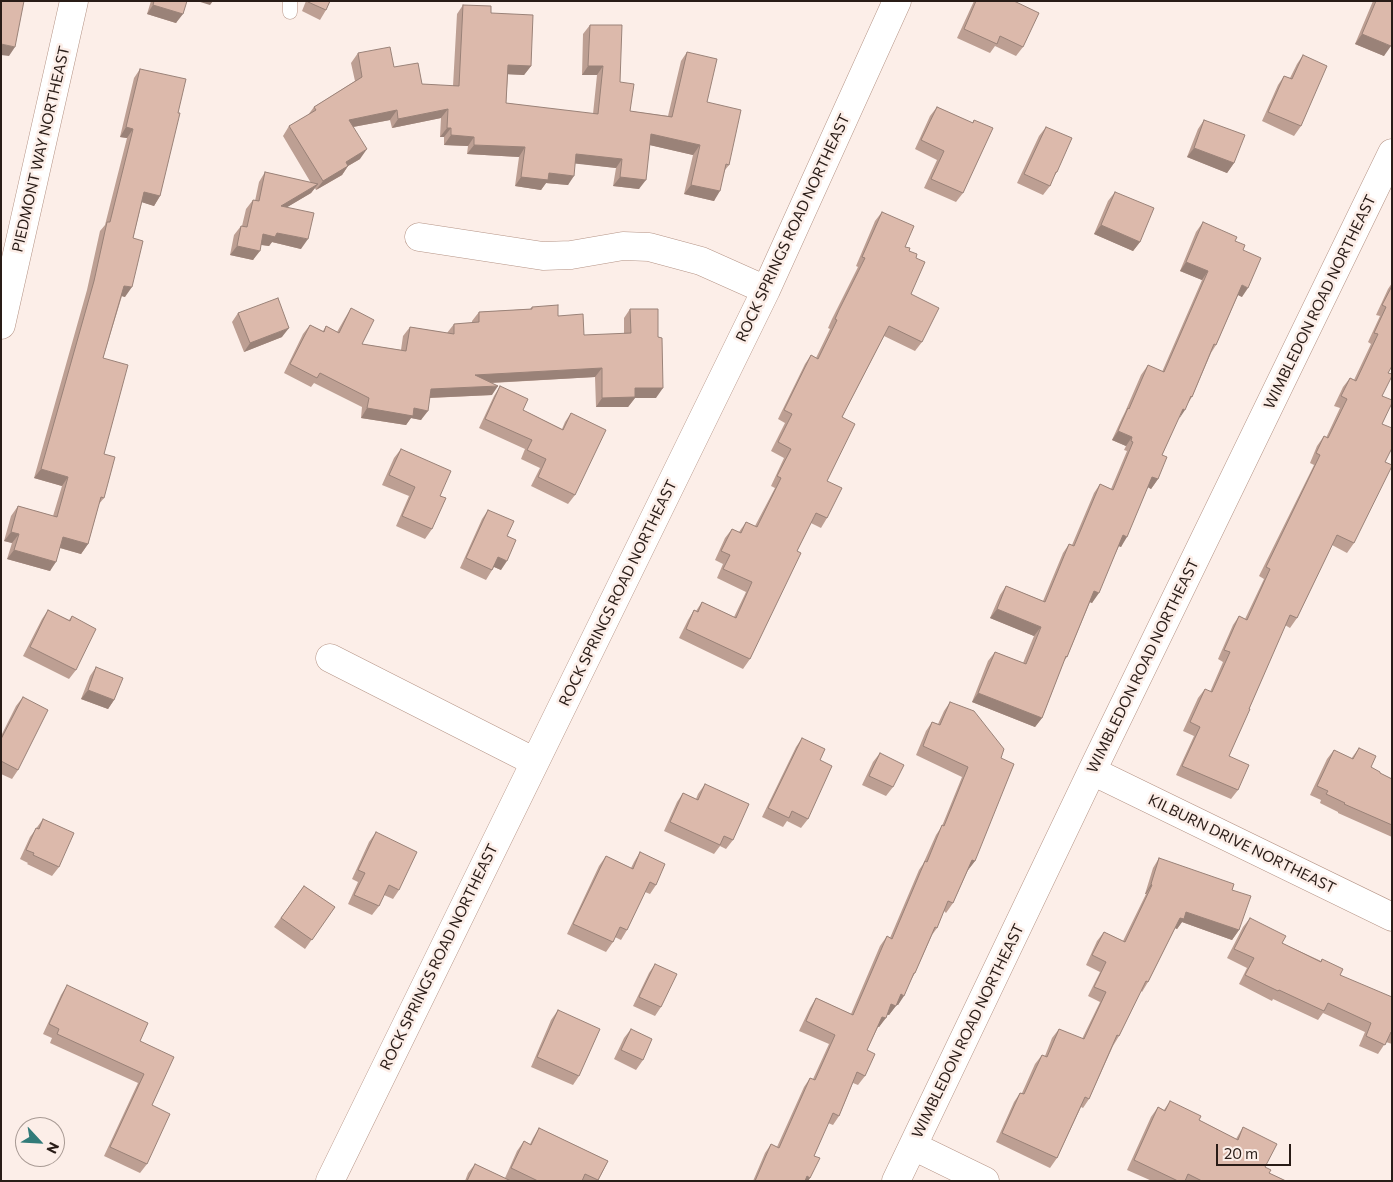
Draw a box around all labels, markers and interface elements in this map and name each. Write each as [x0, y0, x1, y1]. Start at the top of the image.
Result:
street label: PIEDMONT WAY NORTHEAST [9, 44, 73, 254]
street label: ROCK SPRINGS ROAD NORTHEAST [732, 111, 854, 345]
street label: WIMBLEDON ROAD NORTHEAST [1260, 192, 1380, 412]
street label: ROCK SPRINGS ROAD NORTHEAST [555, 477, 681, 709]
street label: WIMBLEDON ROAD NORTHEAST [1083, 556, 1203, 776]
street label: KILBURN DRIVE NORTHEAST [1145, 791, 1339, 897]
street label: ROCK SPRINGS ROAD NORTHEAST [376, 841, 502, 1073]
street label: WIMBLEDON ROAD NORTHEAST [908, 921, 1028, 1141]
north arrow [15, 1117, 65, 1167]
scale bar [1218, 1134, 1293, 1166]
text: N [43, 1140, 63, 1156]
text: 20 m [1224, 1144, 1258, 1162]

